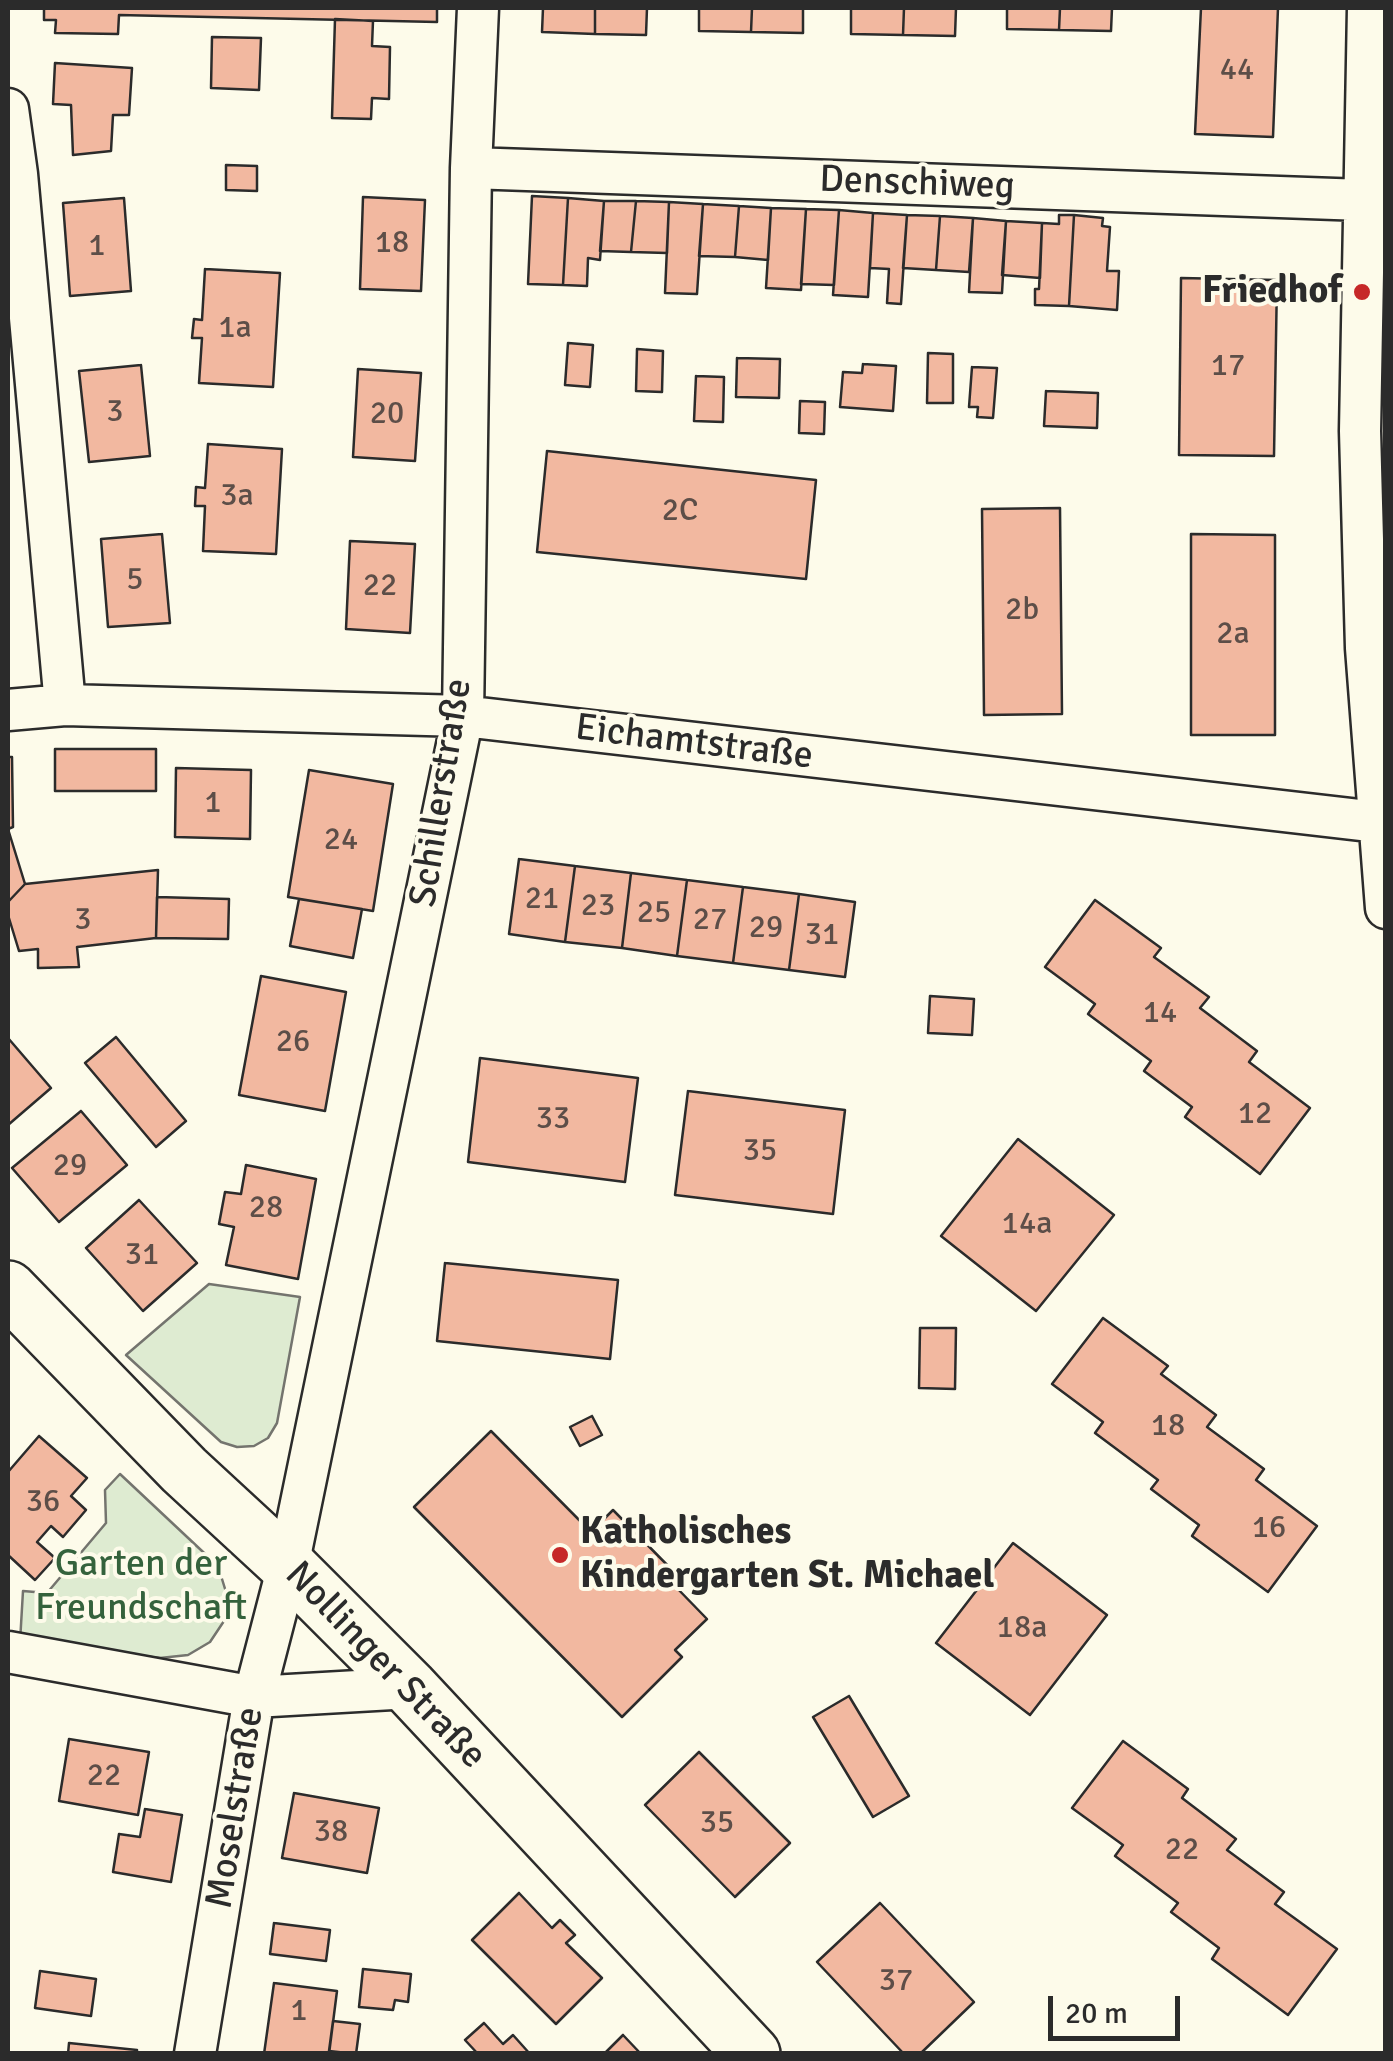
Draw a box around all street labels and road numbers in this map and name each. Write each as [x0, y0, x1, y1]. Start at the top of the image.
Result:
street label: Denschiweg [818, 158, 1016, 210]
street label: Schillerstraße [401, 676, 483, 910]
street label: Eichamtstraße [573, 706, 815, 780]
street label: Nollinger Straße [275, 1553, 495, 1779]
street label: Moselstraße [198, 1704, 274, 1912]

